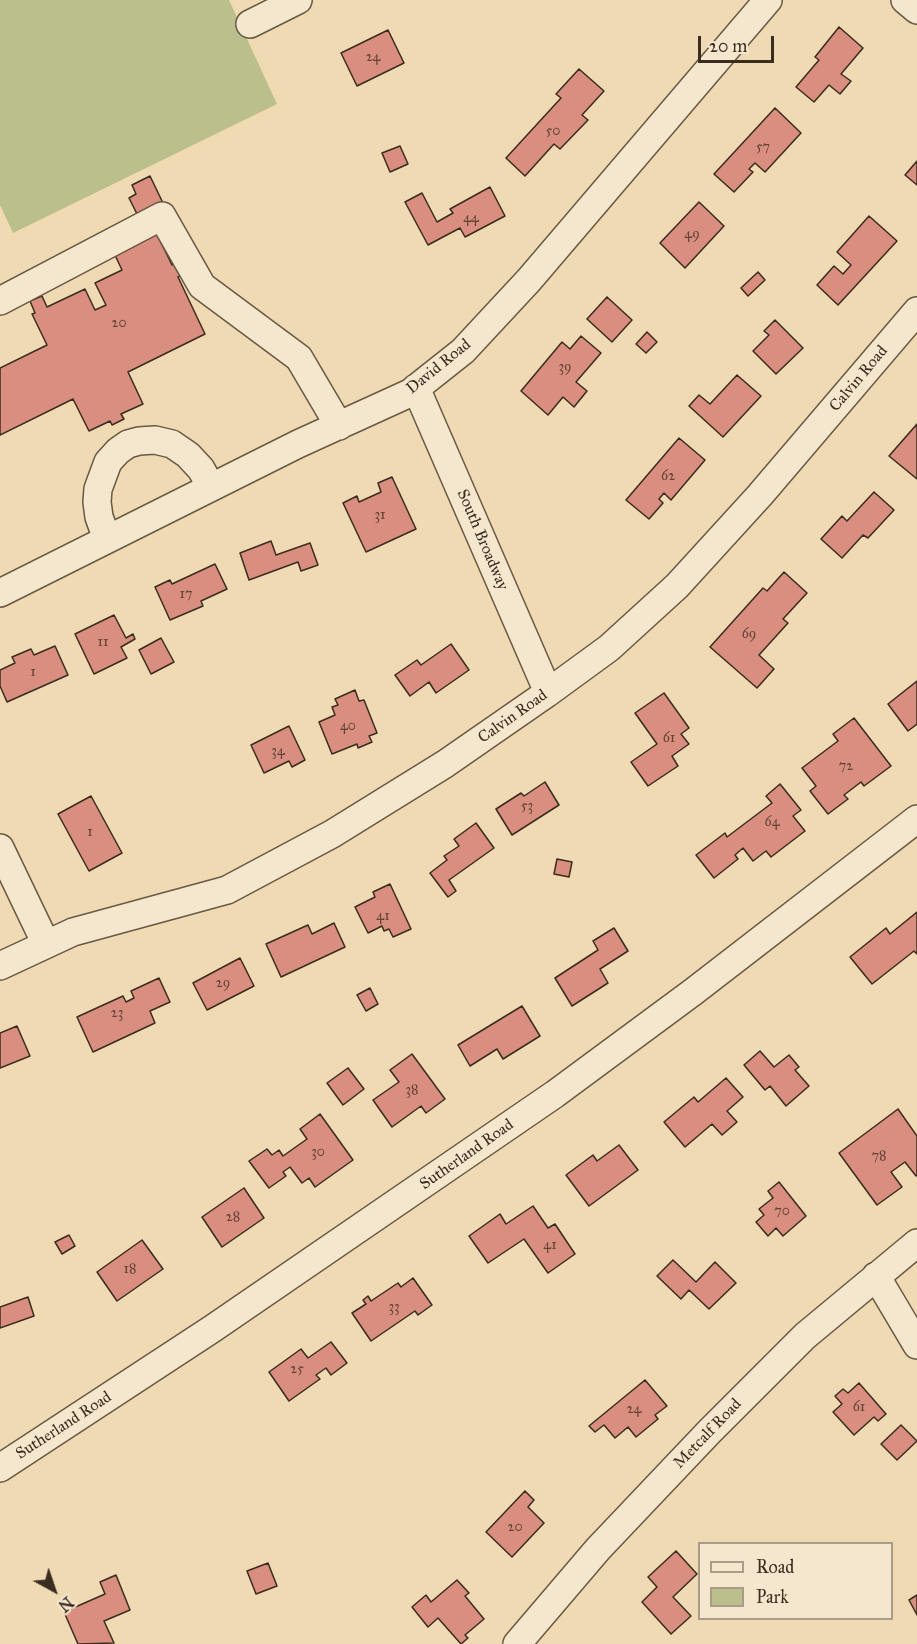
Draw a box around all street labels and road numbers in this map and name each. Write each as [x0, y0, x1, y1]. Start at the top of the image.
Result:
street label: David Road [403, 335, 475, 399]
street label: Calvin Road [826, 342, 892, 416]
street label: South Broadway [452, 487, 512, 593]
street label: Calvin Road [475, 686, 551, 748]
street label: Sutherland Road [416, 1116, 518, 1194]
street label: Sutherland Road [13, 1388, 115, 1464]
street label: Metcalf Road [670, 1395, 746, 1473]

